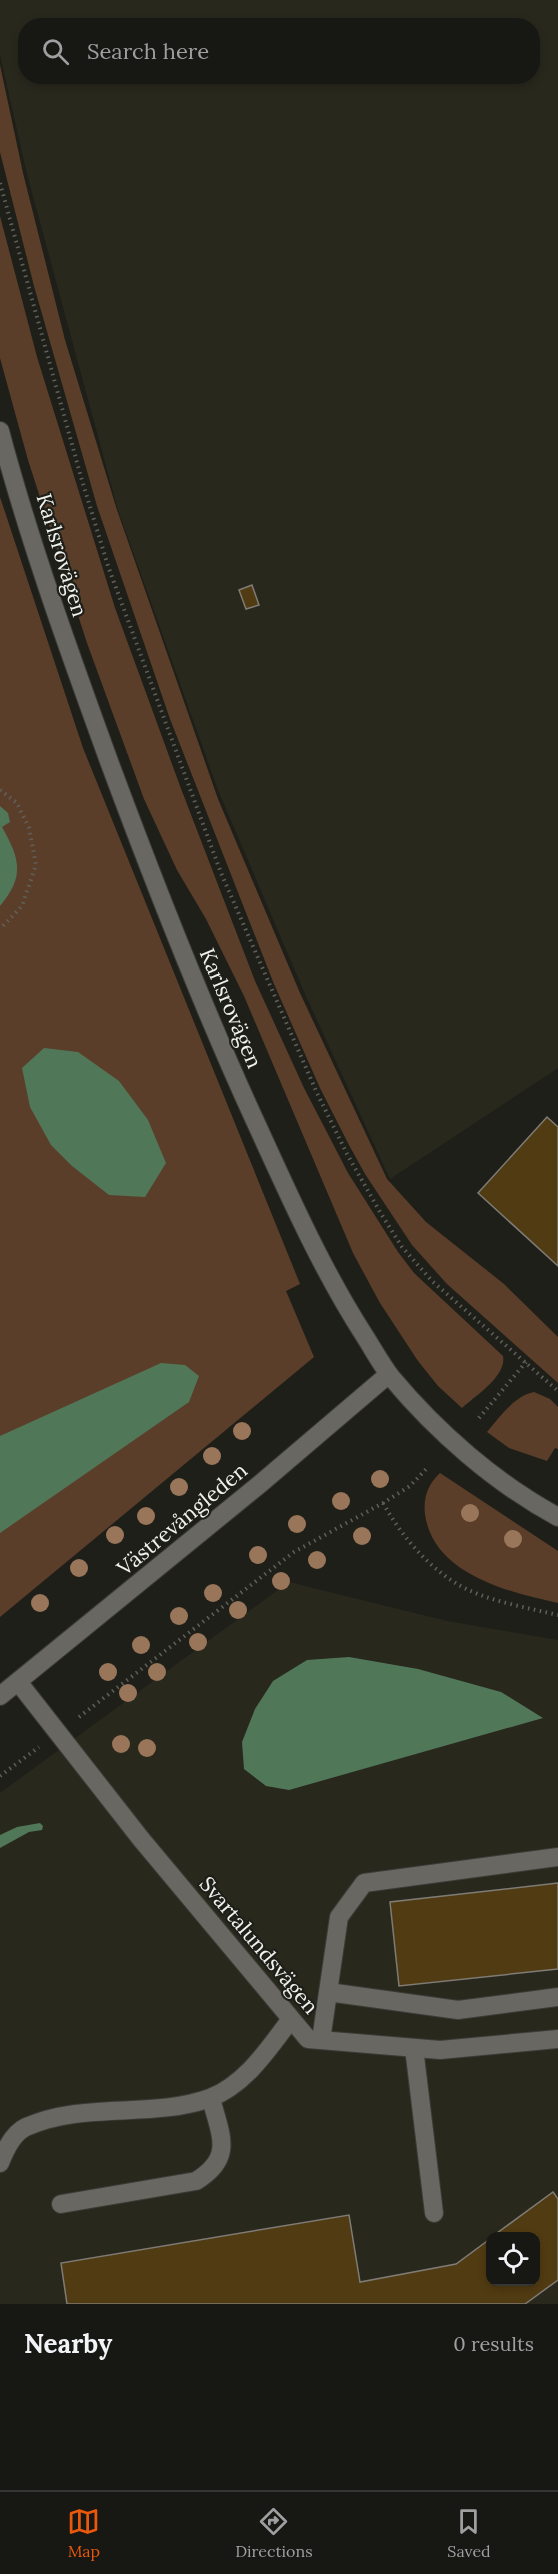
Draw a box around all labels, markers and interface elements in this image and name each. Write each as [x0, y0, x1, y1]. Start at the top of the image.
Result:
search box [18, 18, 540, 84]
icon: search [39, 35, 72, 68]
text: Search here [87, 37, 209, 65]
street label: Karlsrovägen [30, 490, 94, 620]
street label: Karlsrovägen [194, 944, 268, 1072]
street label: Västrevångleden [111, 1456, 253, 1582]
street label: Svartalundsvägen [194, 1871, 325, 2020]
map controls [486, 2232, 540, 2286]
button: locate [486, 2232, 540, 2286]
text: Nearby [24, 2327, 112, 2360]
text: 0 results [453, 2331, 534, 2356]
tab: Map [67, 2505, 100, 2561]
tab: Directions [235, 2505, 313, 2561]
tab: Saved [447, 2505, 491, 2561]

